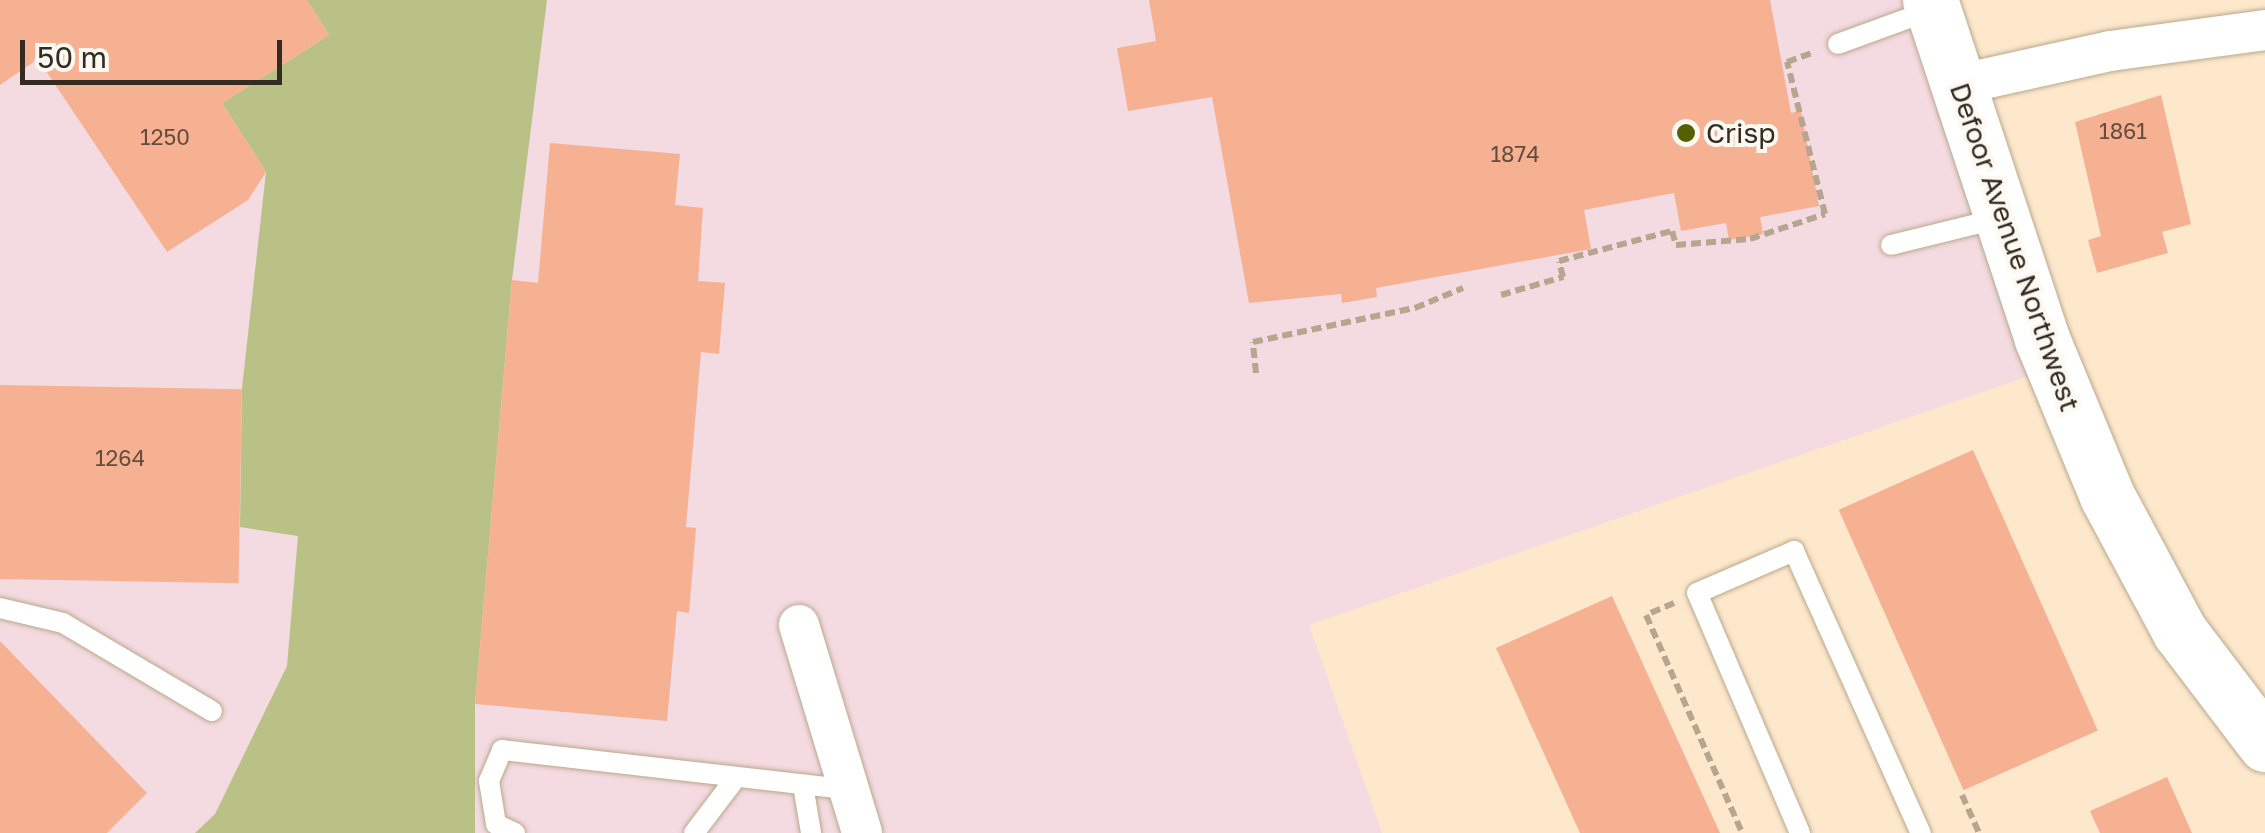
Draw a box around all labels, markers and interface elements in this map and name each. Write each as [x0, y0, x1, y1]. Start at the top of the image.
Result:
scale bar [25, 20, 288, 82]
text: 50 m [37, 39, 107, 75]
street label: Defoor Avenue Northwest [1943, 78, 2087, 416]
place label: Crisp [1706, 116, 1776, 150]
house number: 1861 [2099, 118, 2147, 144]
marker: Crisp [1675, 122, 1697, 144]
house number: 1250 [140, 124, 190, 150]
house number: 1874 [1490, 141, 1540, 167]
house number: 1264 [95, 445, 145, 471]

